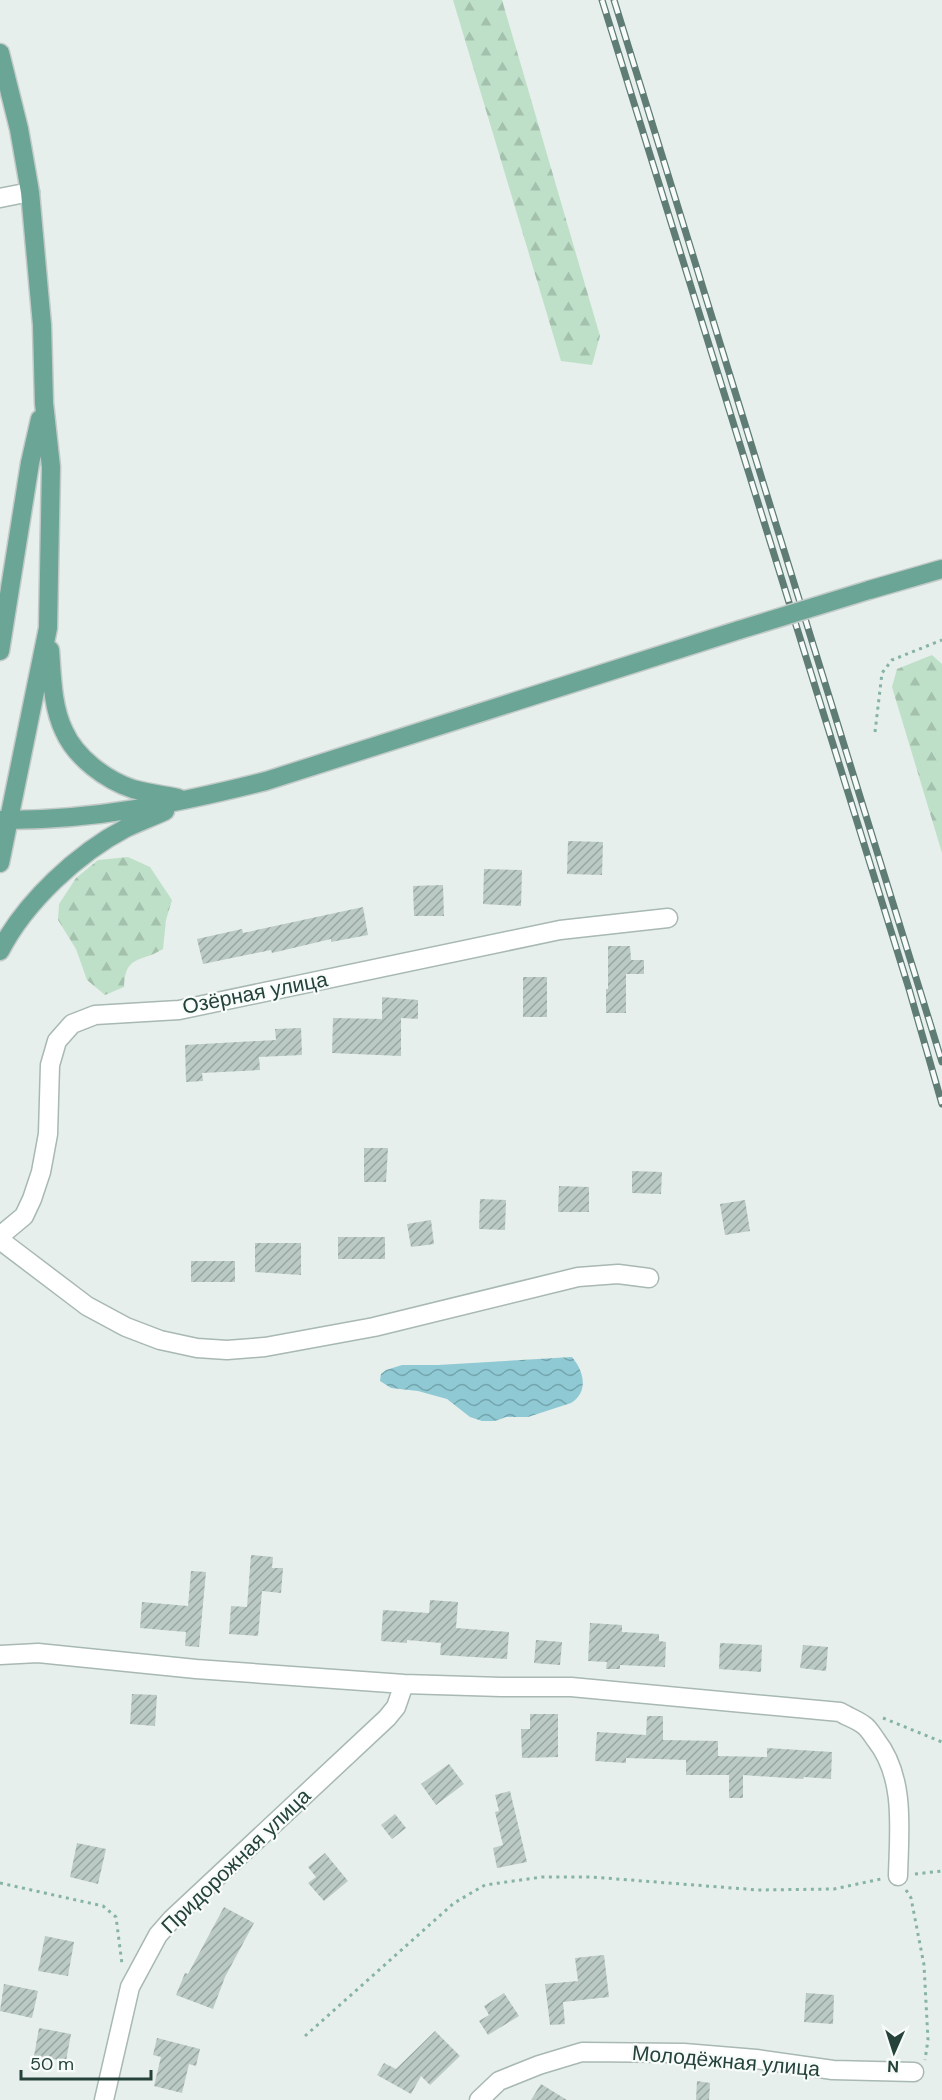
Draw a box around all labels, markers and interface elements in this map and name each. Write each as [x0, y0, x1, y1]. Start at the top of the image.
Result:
street label: Озёрная улица [180, 965, 330, 1021]
street label: Придорожная улица [155, 1782, 317, 1940]
north arrow [864, 2022, 924, 2082]
street label: Молодёжная улица [631, 2039, 821, 2083]
scale bar [21, 2043, 152, 2081]
text: 50 m [30, 2052, 74, 2076]
text: N [887, 2056, 900, 2077]

